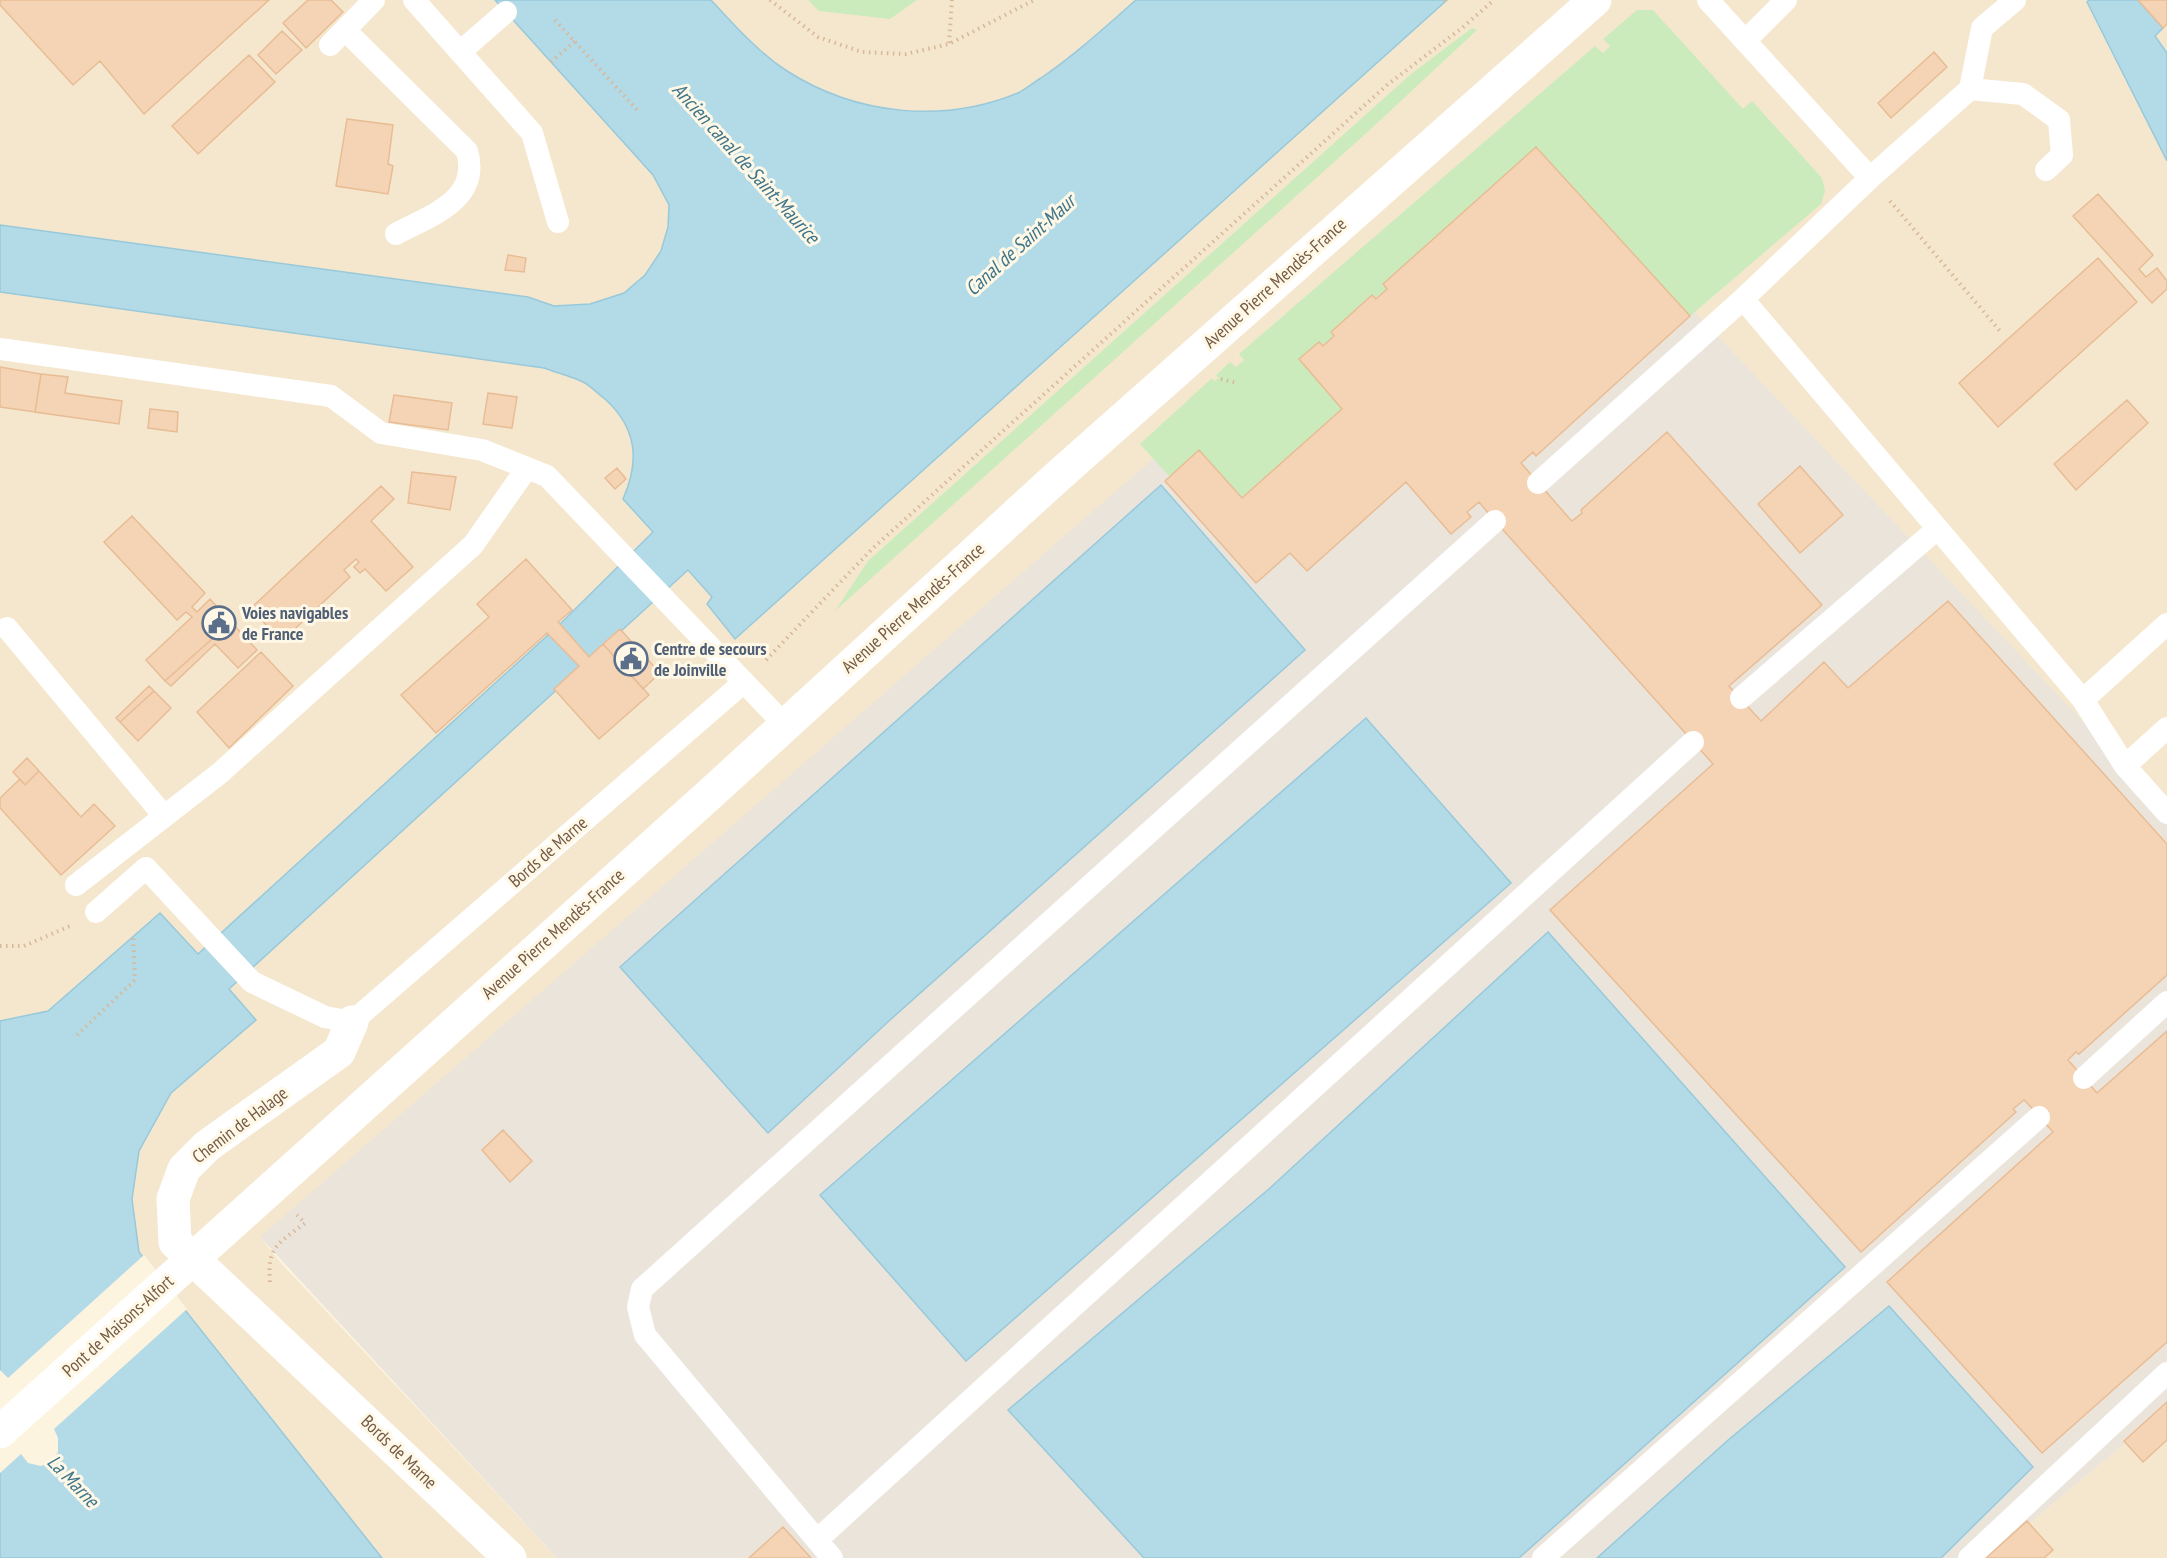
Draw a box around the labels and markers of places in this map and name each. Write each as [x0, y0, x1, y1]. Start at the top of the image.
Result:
place label: Voies navigables de France [241, 601, 348, 645]
public building icon: Voies navigables de France [201, 605, 237, 641]
place label: Centre de secours de Joinville [654, 637, 766, 681]
public building icon: Centre de secours de Joinville [613, 641, 649, 677]

